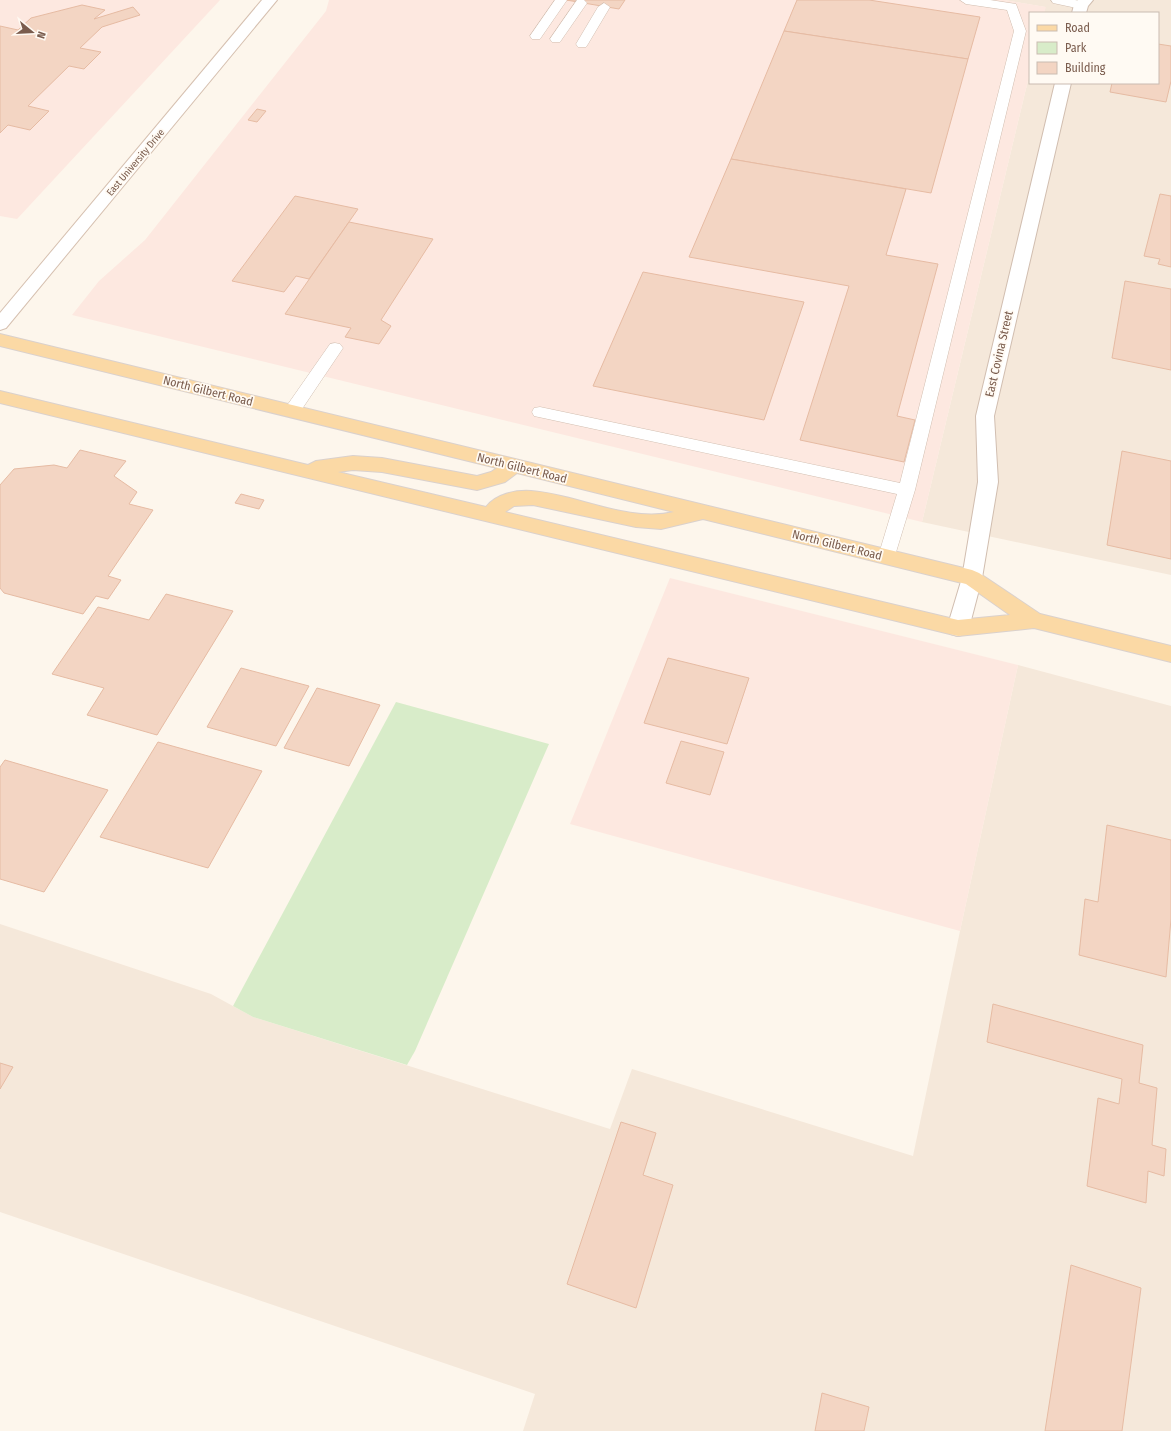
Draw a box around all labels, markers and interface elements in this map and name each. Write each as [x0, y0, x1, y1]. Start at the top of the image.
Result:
north arrow [12, 12, 52, 52]
legend [1029, 12, 1159, 84]
text: Road [1065, 21, 1090, 35]
text: N [34, 30, 48, 40]
text: Park [1065, 41, 1087, 55]
text: Building [1065, 61, 1106, 75]
street label: East University Drive [104, 127, 167, 199]
street label: East Covina Street [982, 309, 1016, 399]
street label: North Gilbert Road [162, 373, 254, 409]
street label: North Gilbert Road [476, 450, 568, 486]
street label: North Gilbert Road [791, 527, 883, 563]

